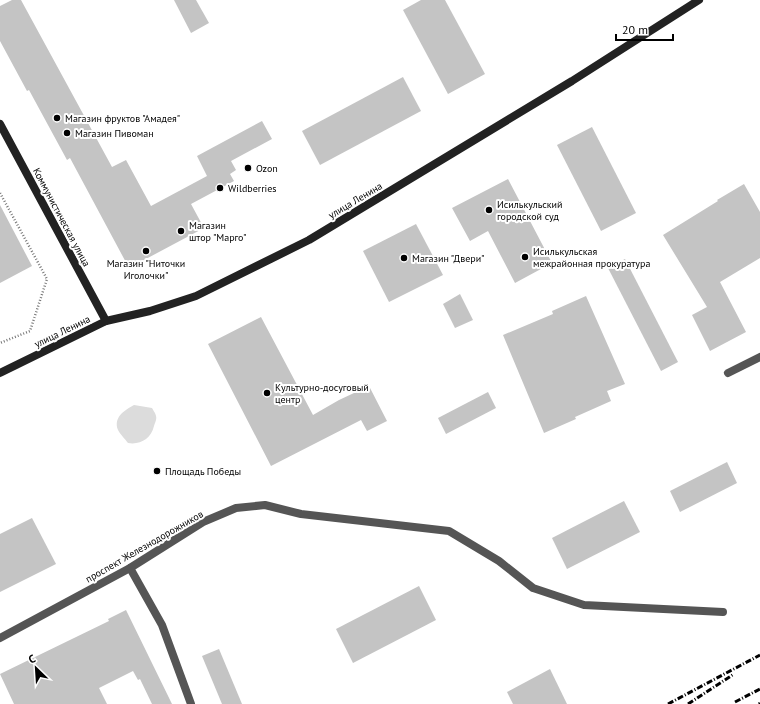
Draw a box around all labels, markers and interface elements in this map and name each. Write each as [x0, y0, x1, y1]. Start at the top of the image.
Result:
scale bar [616, 16, 673, 42]
text: 20 m [622, 22, 648, 37]
place label: Магазин фруктов "Амадея" [65, 112, 180, 125]
marker: Магазин фруктов "Амадея" [52, 113, 62, 123]
place label: Магазин Пивоман [75, 127, 154, 140]
marker: Магазин Пивоман [62, 128, 72, 138]
place label: Ozon [256, 162, 278, 175]
marker: Ozon [243, 163, 253, 173]
street label: Коммунистическая улица [30, 166, 93, 269]
street label: улица Ленина [326, 179, 385, 222]
place label: Wildberries [228, 182, 277, 195]
marker: Wildberries [215, 183, 225, 193]
place label: Исилькульский городской суд [497, 198, 563, 223]
marker: Исилькульский городской суд [484, 205, 494, 215]
place label: Магазин штор "Марго" [189, 219, 246, 244]
marker: Магазин штор "Марго" [176, 226, 186, 236]
place label: Исилькульская межрайонная прокуратура [533, 245, 650, 270]
marker: Магазин "Ниточки Иголочки" [141, 246, 151, 256]
place label: Магазин "Двери" [412, 252, 484, 265]
marker: Исилькульская межрайонная прокуратура [520, 252, 530, 262]
marker: Магазин "Двери" [399, 253, 409, 263]
place label: Магазин "Ниточки Иголочки" [107, 257, 185, 282]
street label: улица Ленина [32, 312, 92, 351]
place label: Культурно-досуговый центр [275, 381, 369, 406]
marker: Культурно-досуговый центр [262, 388, 272, 398]
place label: Площадь Победы [165, 465, 241, 478]
marker: Площадь Победы [152, 466, 162, 476]
street label: проспект Железнодорожников [83, 507, 205, 586]
north arrow [16, 648, 56, 688]
text: С [26, 651, 38, 667]

